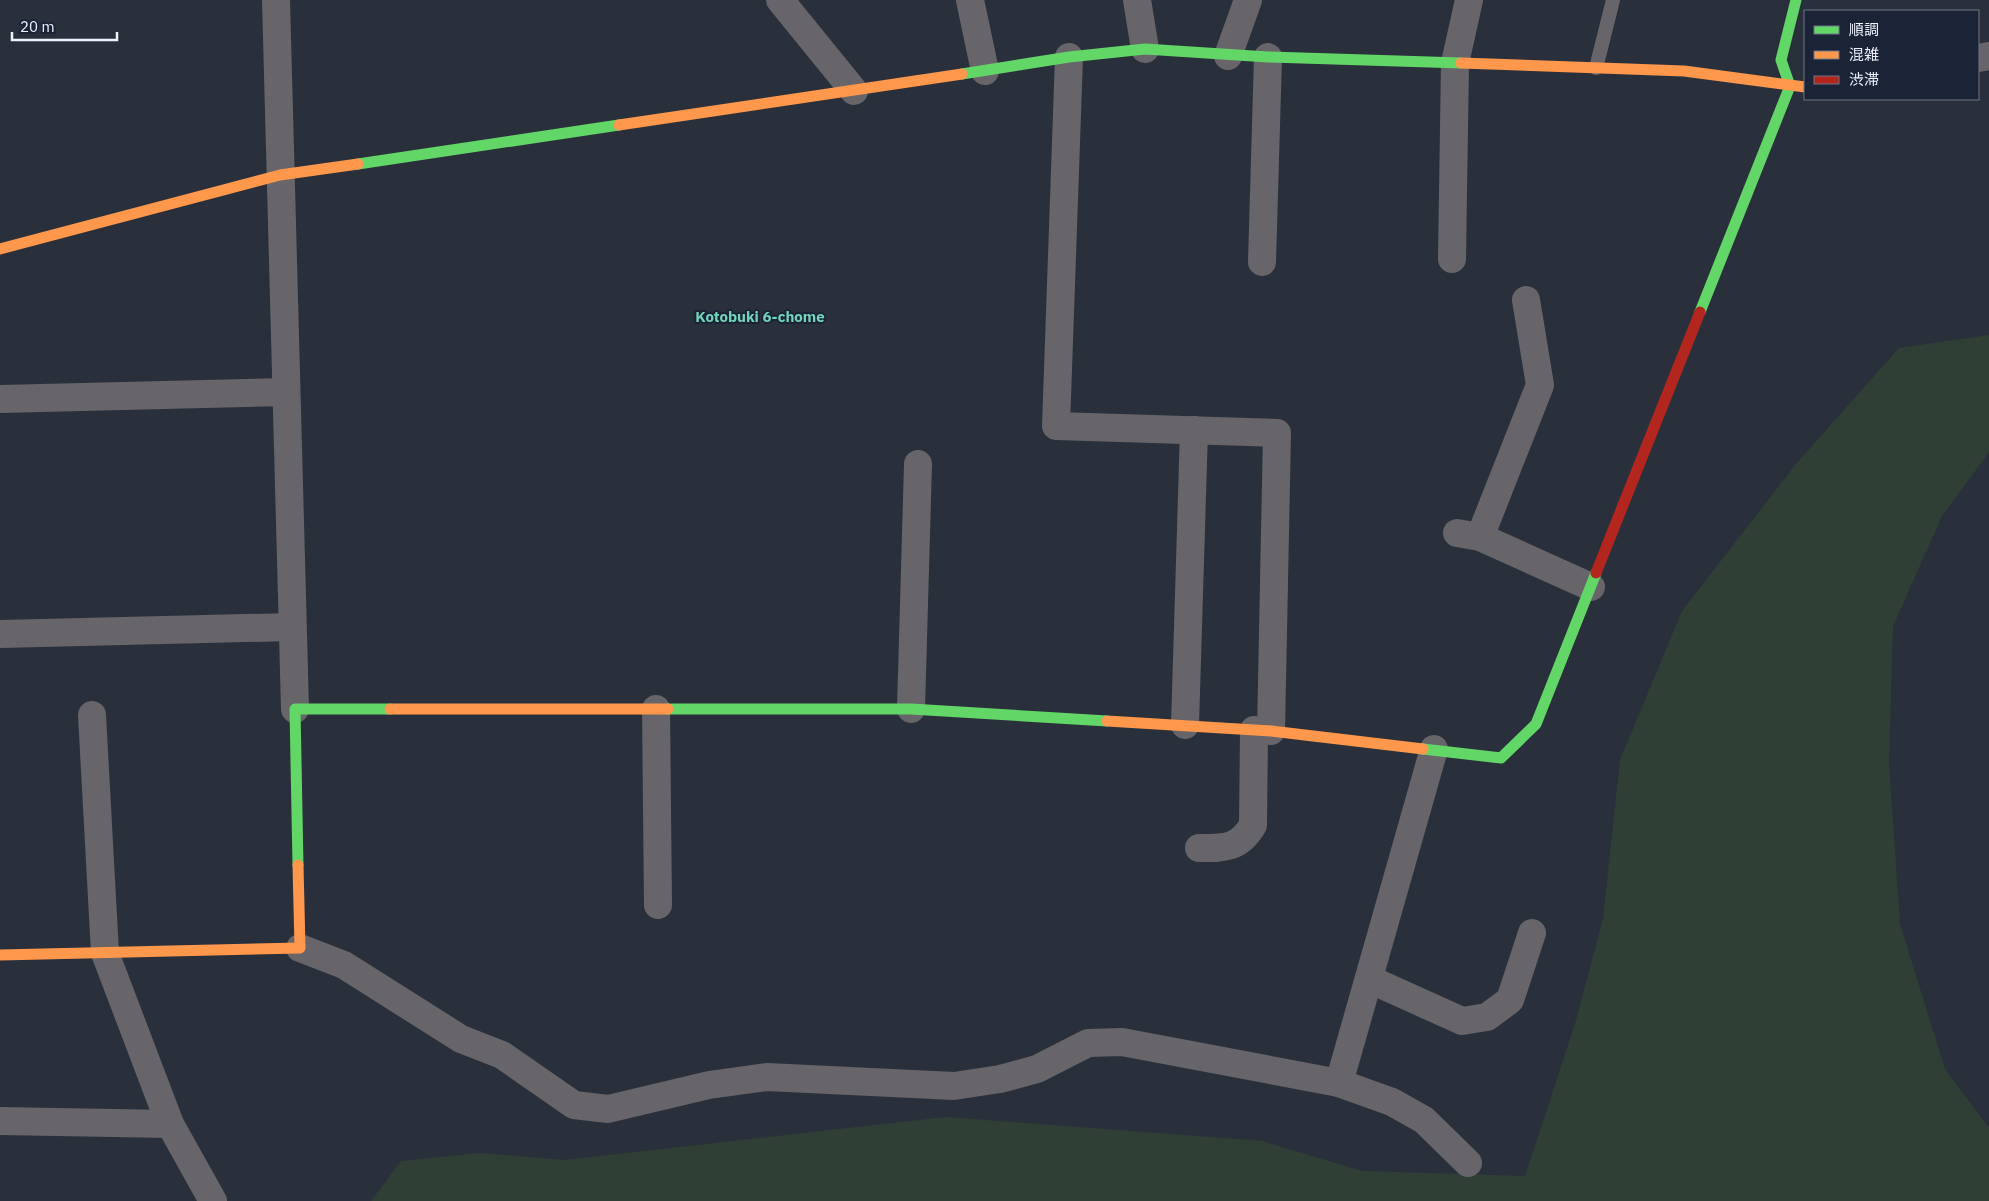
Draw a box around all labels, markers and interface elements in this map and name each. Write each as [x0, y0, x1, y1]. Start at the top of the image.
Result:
scale bar [12, 10, 118, 42]
legend [1804, 10, 1979, 100]
text: 20 m [20, 17, 55, 36]
text: 順調 [1849, 20, 1879, 39]
text: 混雑 [1849, 45, 1879, 64]
text: 渋滞 [1849, 70, 1879, 89]
district label: Kotobuki 6-chome [695, 307, 825, 326]

